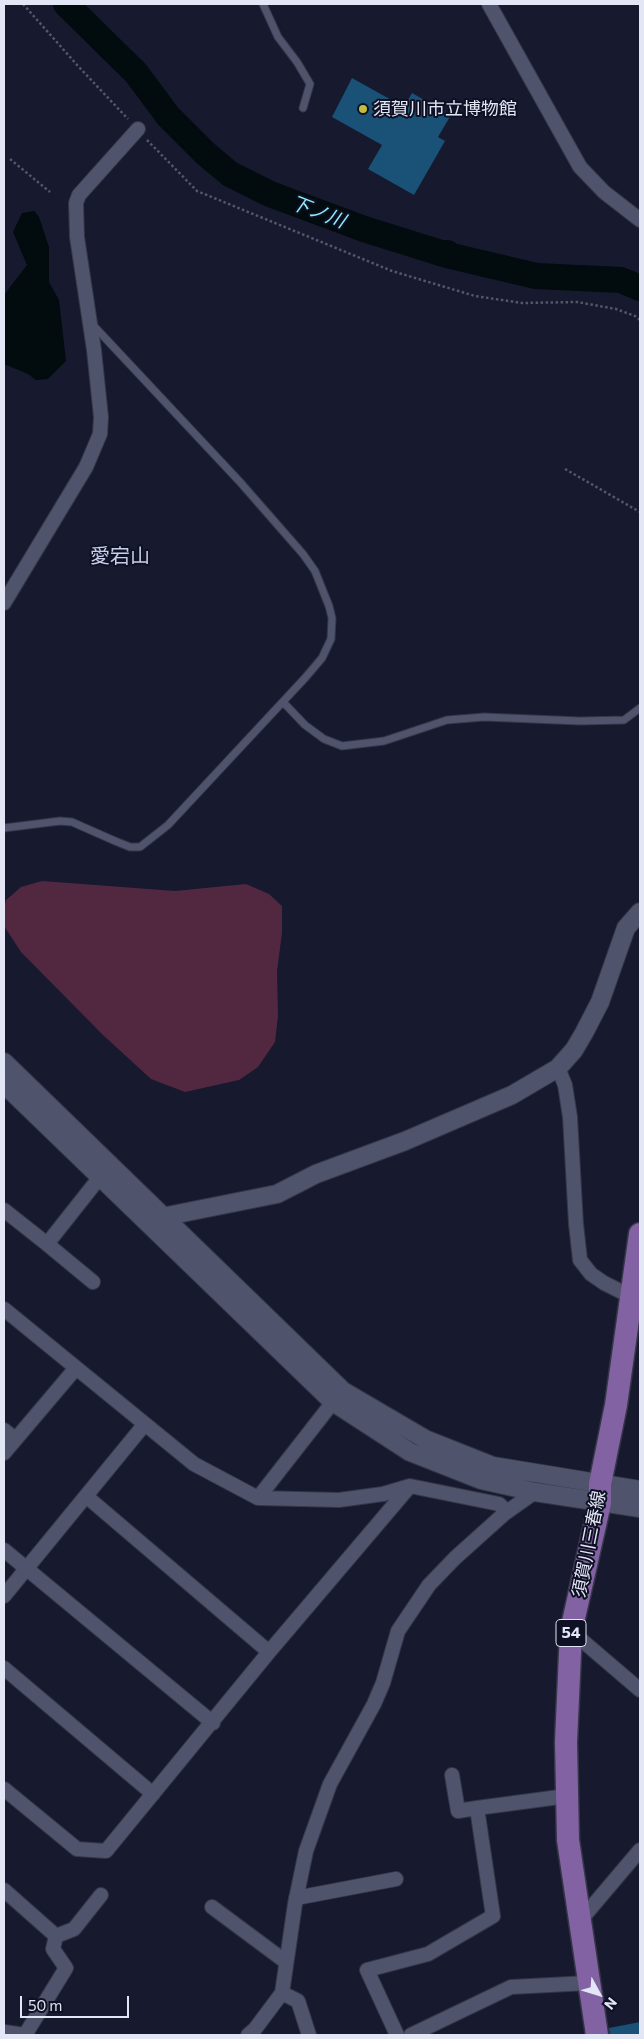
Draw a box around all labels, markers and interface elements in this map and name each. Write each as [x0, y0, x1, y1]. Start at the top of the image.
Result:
place label: 須賀川市立博物館 [373, 98, 517, 120]
marker: 須賀川市立博物館 [357, 103, 369, 115]
water label: 下ノ川 [287, 191, 349, 233]
district label: 愛宕山 [90, 544, 150, 568]
street label: 須賀川三春線 [568, 1489, 610, 1599]
road number: 54 [556, 1620, 586, 1646]
north arrow [574, 1969, 624, 2019]
scale bar [22, 1986, 131, 2018]
text: N [601, 1994, 621, 2013]
text: 50 m [28, 1996, 62, 2014]

